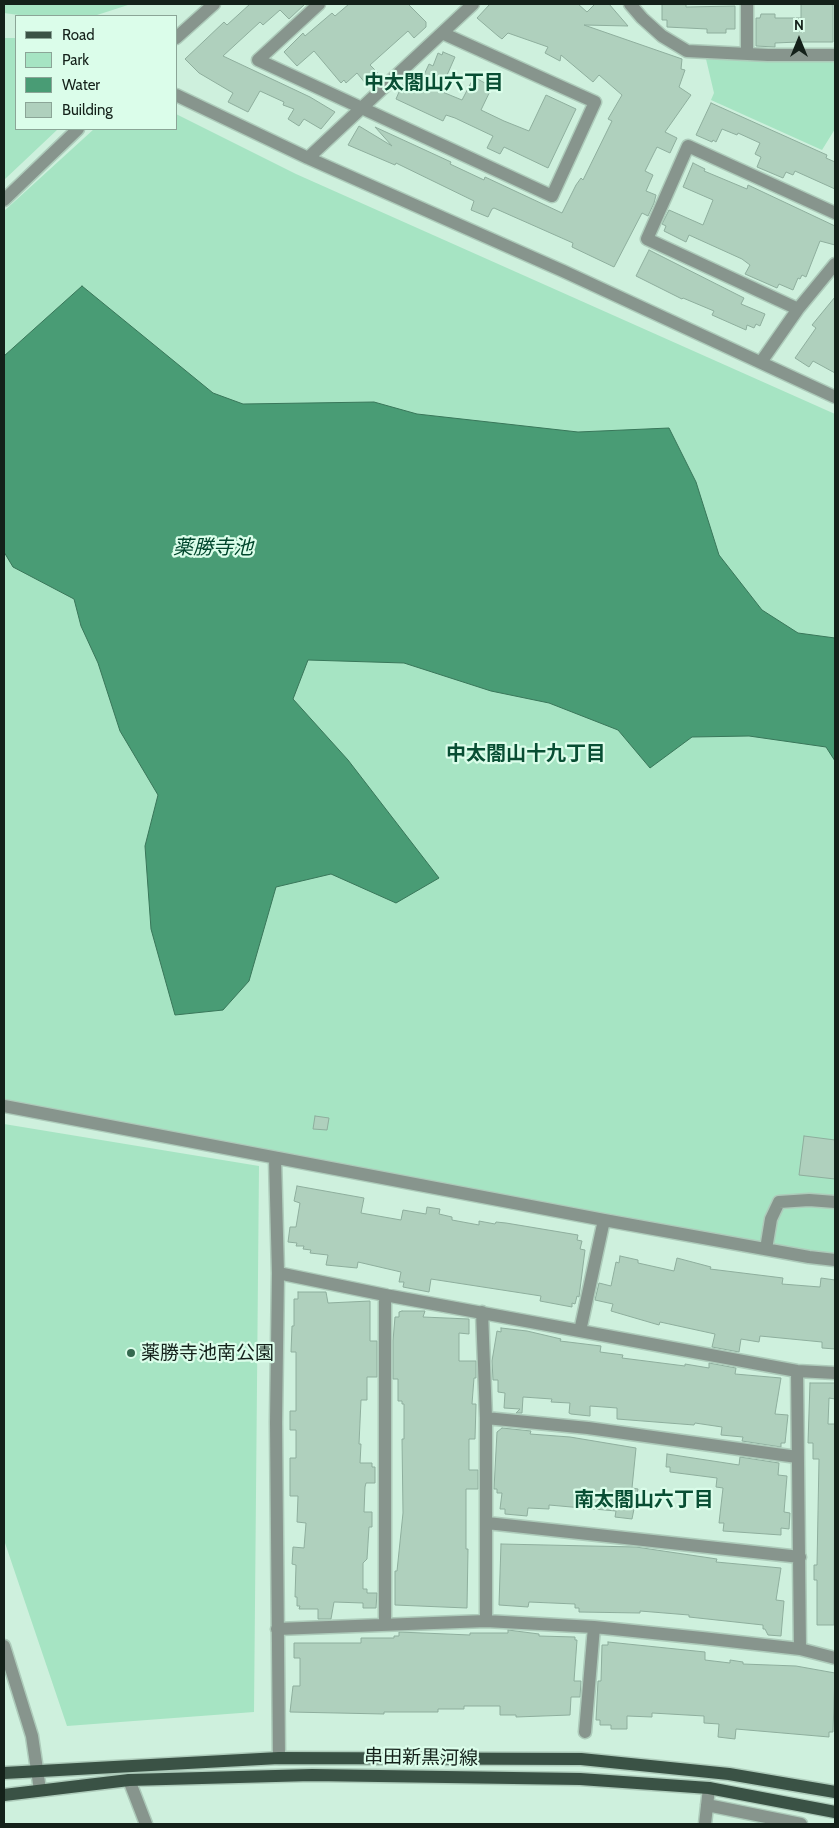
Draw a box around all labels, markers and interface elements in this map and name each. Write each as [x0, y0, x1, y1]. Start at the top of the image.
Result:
legend [15, 15, 178, 130]
north arrow [774, 15, 824, 65]
text: N [794, 16, 804, 34]
text: Road [62, 26, 95, 44]
text: Park [62, 51, 89, 69]
district label: 中太閤山六丁目 [364, 71, 504, 95]
text: Water [62, 76, 100, 94]
text: Building [62, 101, 113, 119]
water label: 薬勝寺池 [173, 536, 253, 560]
district label: 中太閤山十九丁目 [446, 742, 606, 766]
place label: 薬勝寺池南公園 [141, 1342, 274, 1364]
marker: 薬勝寺池南公園 [125, 1347, 137, 1359]
district label: 南太閤山六丁目 [574, 1488, 714, 1512]
street label: 串田新黒河線 [364, 1746, 478, 1770]

